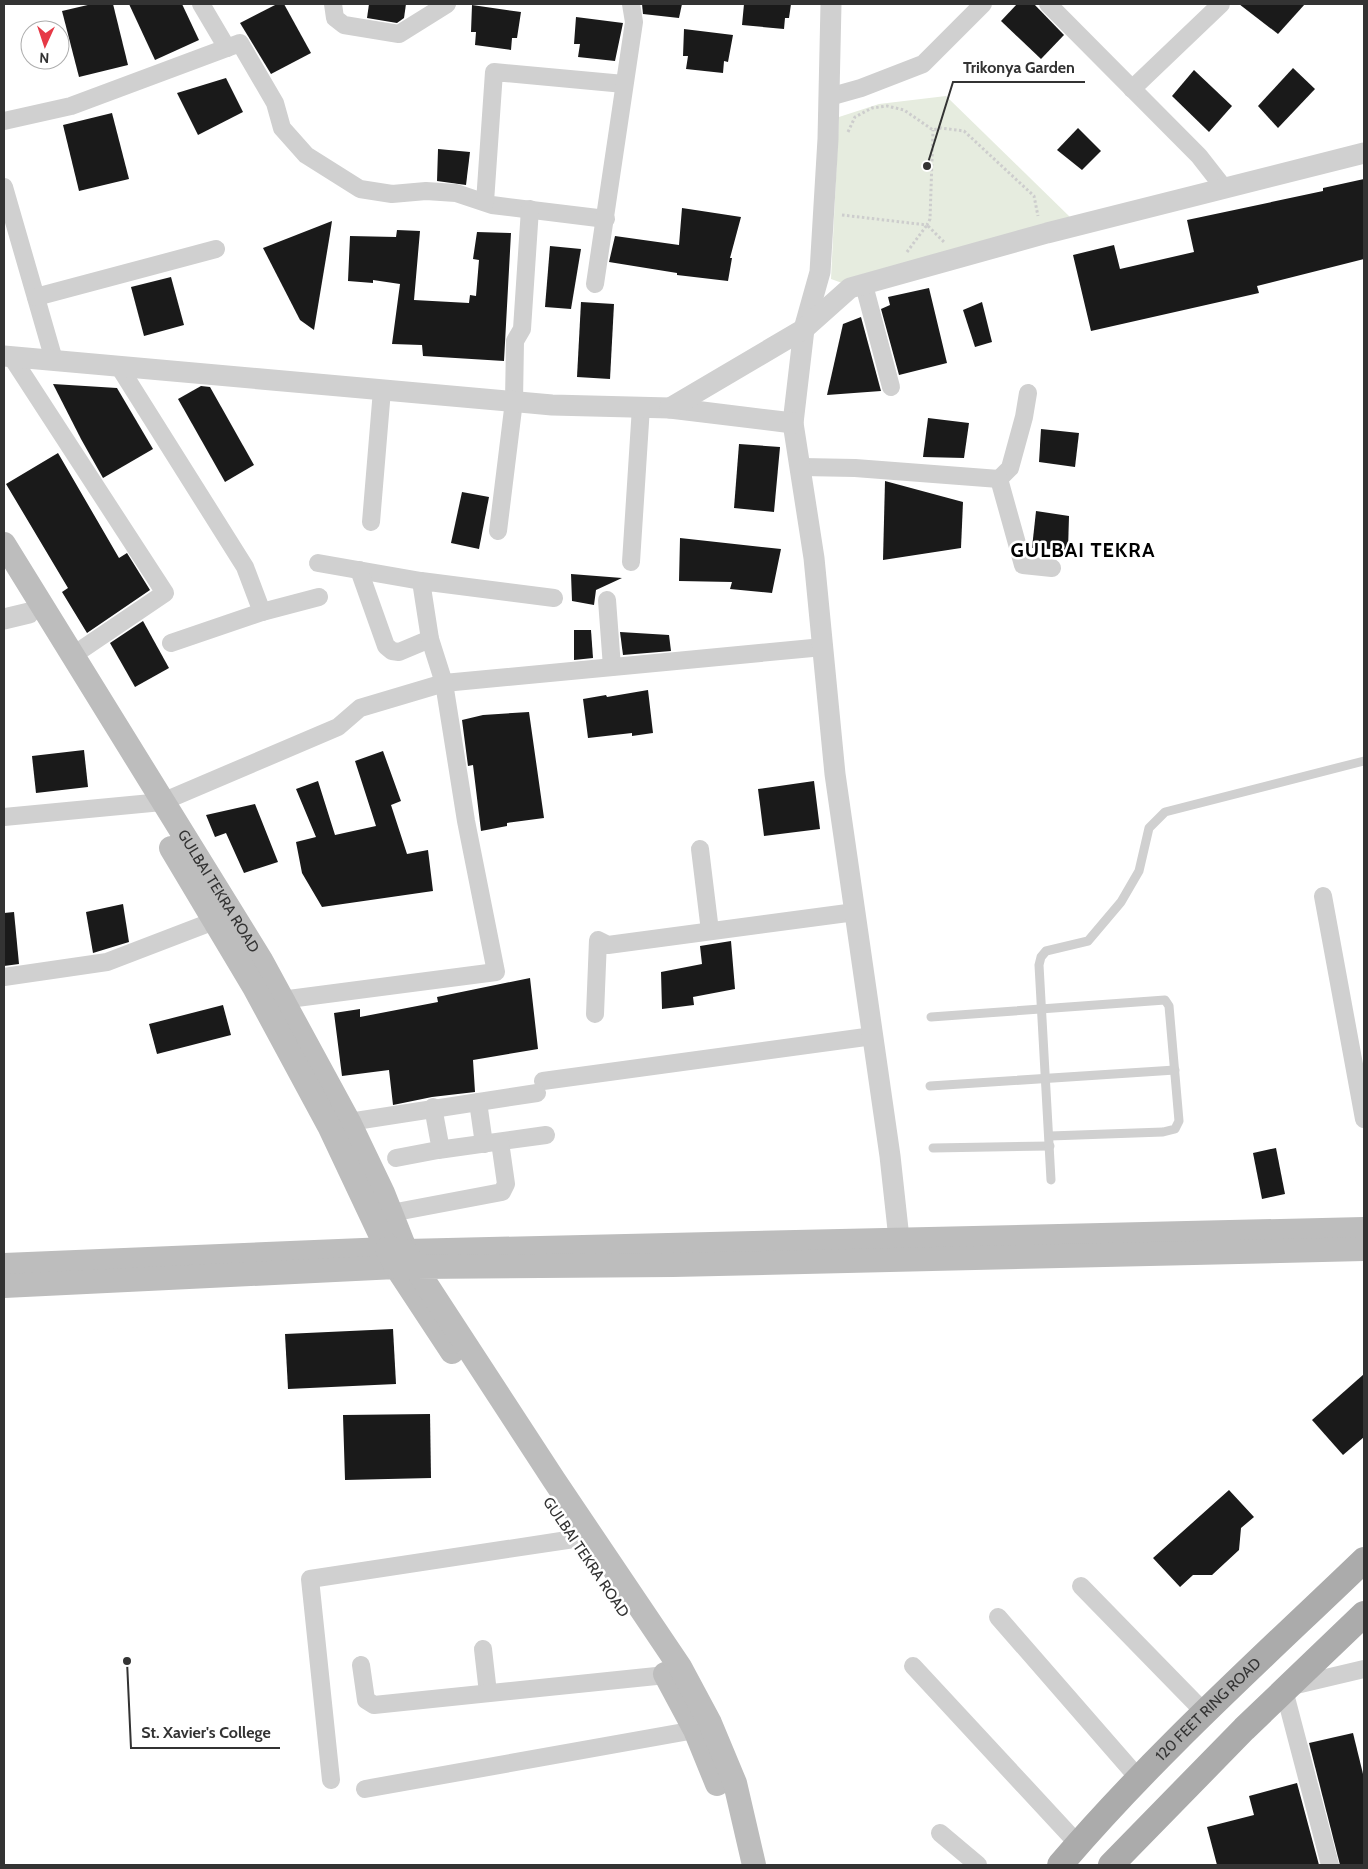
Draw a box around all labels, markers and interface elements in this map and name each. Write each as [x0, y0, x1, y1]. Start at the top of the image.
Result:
north arrow [20, 20, 70, 70]
text: N [39, 49, 50, 67]
callout: Trikonya Garden [953, 51, 1085, 82]
text: Trikonya Garden [963, 58, 1075, 77]
district label: GULBAI TEKRA [1011, 538, 1155, 562]
street label: GULBAI TEKRA ROAD [174, 826, 263, 956]
street label: GULBAI TEKRA ROAD [539, 1494, 633, 1621]
street label: 120 FEET RING ROAD [1152, 1654, 1265, 1765]
callout: St. Xavier's College [131, 1717, 280, 1748]
text: St. Xavier's College [141, 1723, 271, 1742]

